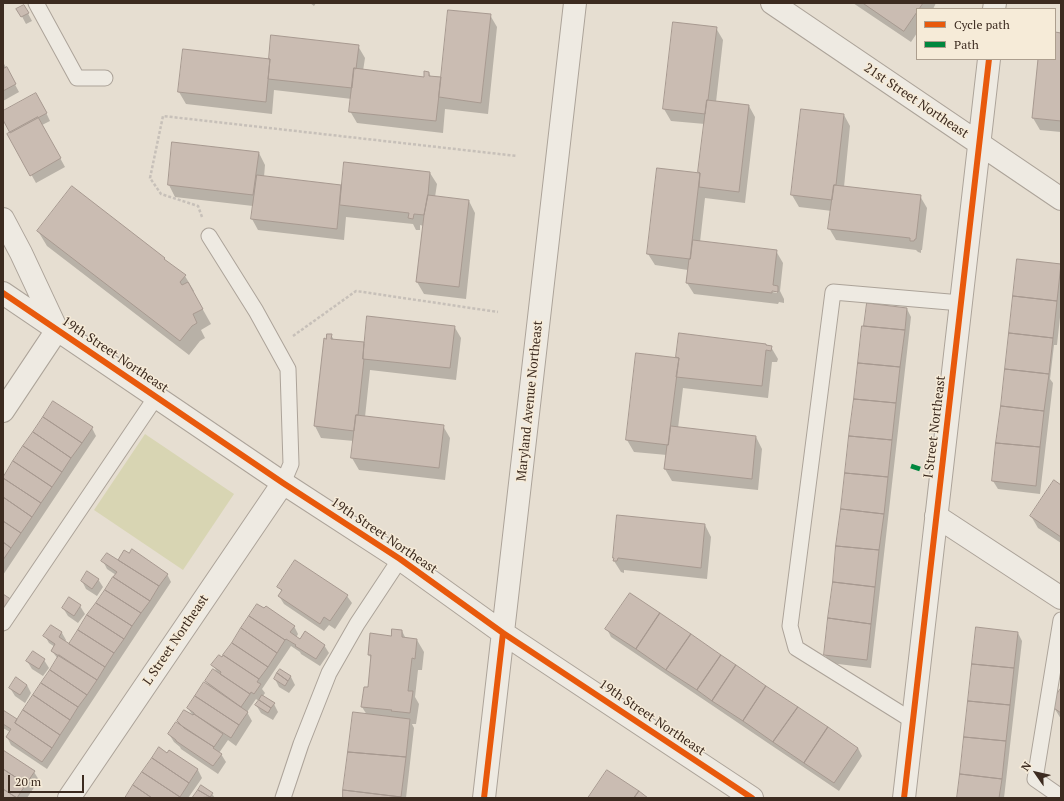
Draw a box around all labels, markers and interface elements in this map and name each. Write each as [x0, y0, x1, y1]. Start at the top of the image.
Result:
legend [916, 8, 1056, 60]
text: Cycle path [954, 17, 1010, 32]
text: Path [954, 37, 979, 52]
street label: 21st Street Northeast [861, 60, 971, 142]
street label: 19th Street Northeast [59, 314, 171, 396]
street label: Maryland Avenue Northeast [514, 320, 546, 482]
street label: I Street Northeast [921, 375, 949, 479]
street label: 19th Street Northeast [328, 495, 440, 577]
street label: L Street Northeast [140, 592, 212, 688]
street label: 19th Street Northeast [596, 677, 708, 759]
north arrow [1016, 753, 1056, 793]
text: N [1018, 759, 1034, 774]
scale bar [10, 767, 86, 793]
text: 20 m [15, 774, 41, 789]

